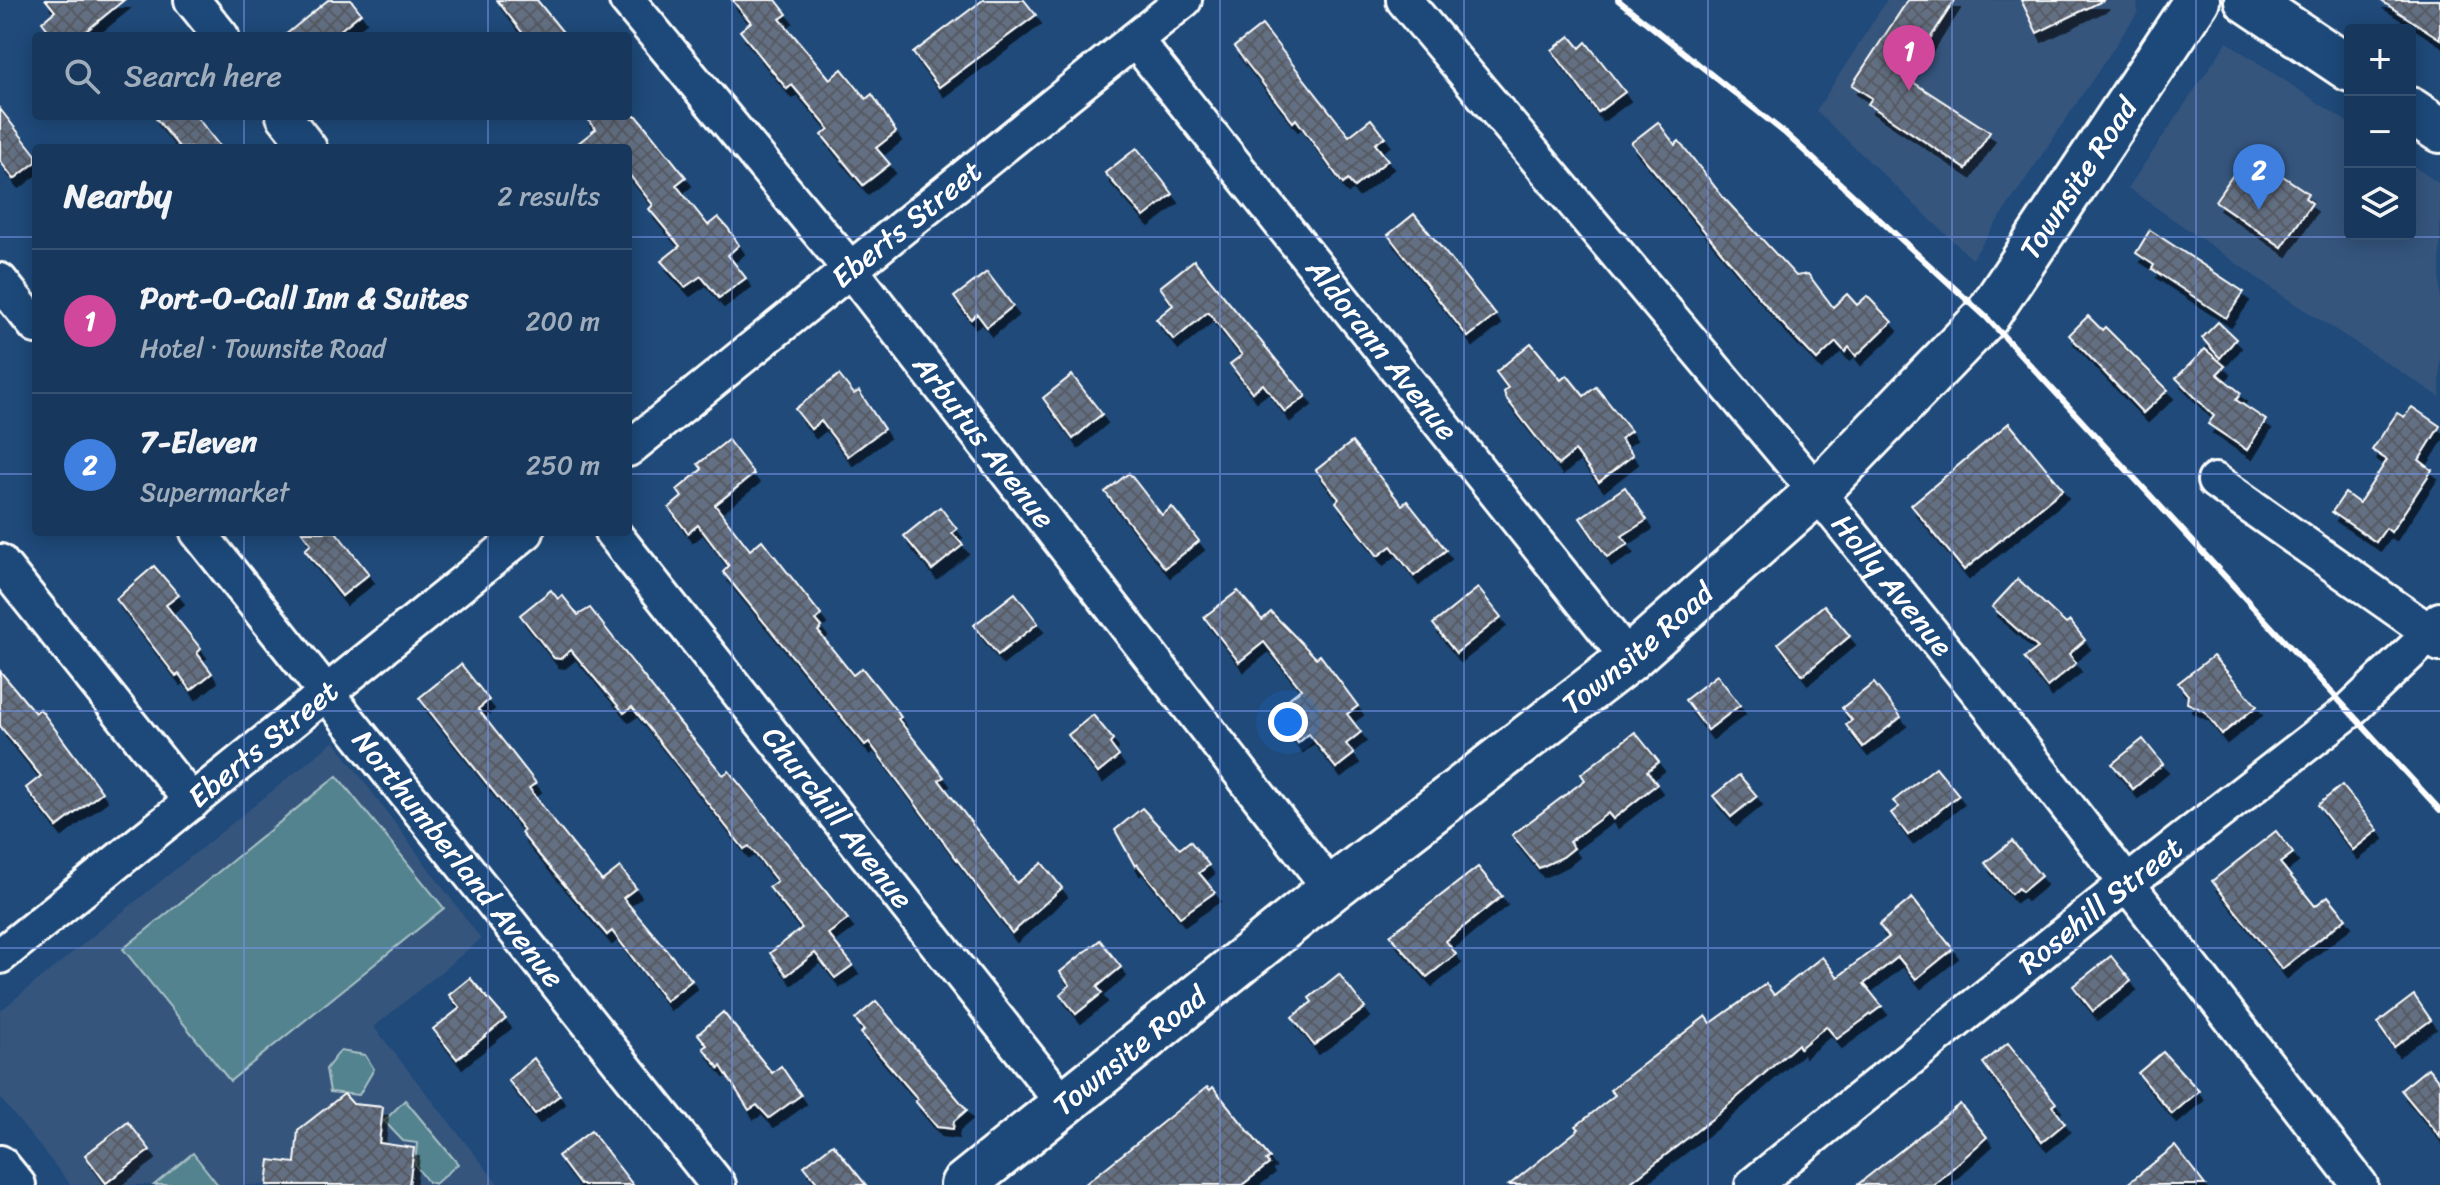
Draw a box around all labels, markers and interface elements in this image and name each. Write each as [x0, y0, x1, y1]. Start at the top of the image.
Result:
map controls [2344, 24, 2416, 240]
button: + [2344, 24, 2416, 96]
pin: 1 [1883, 25, 1935, 91]
search box [32, 32, 632, 120]
text: Search here [124, 49, 282, 103]
icon: search [60, 54, 104, 98]
street label: Townsite Road [2004, 84, 2154, 271]
button: − [2344, 96, 2416, 168]
pin: 2 [2233, 144, 2285, 210]
street label: Eberts Street [818, 146, 995, 303]
text: Nearby [64, 166, 172, 226]
button: layers [2344, 168, 2416, 240]
text: 2 results [498, 173, 600, 219]
street label: Aldorann Avenue [1291, 245, 1473, 453]
text: Port-O-Call Inn & Suites [140, 271, 468, 325]
text: 1 [84, 298, 96, 344]
text: 200 m [525, 298, 600, 344]
text: Hotel · Townsite Road [140, 325, 386, 371]
street label: Arbutus Avenue [898, 341, 1070, 541]
text: 7-Eleven [140, 415, 257, 469]
text: 2 [82, 442, 98, 488]
text: 250 m [526, 442, 600, 488]
text: Supermarket [140, 469, 289, 515]
street label: Holly Avenue [1817, 501, 1968, 669]
street label: Townsite Road [1549, 567, 1728, 729]
street label: Eberts Street [175, 665, 351, 822]
your location [1268, 702, 1308, 742]
street label: Churchill Avenue [747, 714, 928, 922]
street label: Northumberland Avenue [338, 717, 579, 1001]
street label: Rosehill Street [2005, 822, 2195, 989]
street label: Townsite Road [1040, 970, 1221, 1130]

